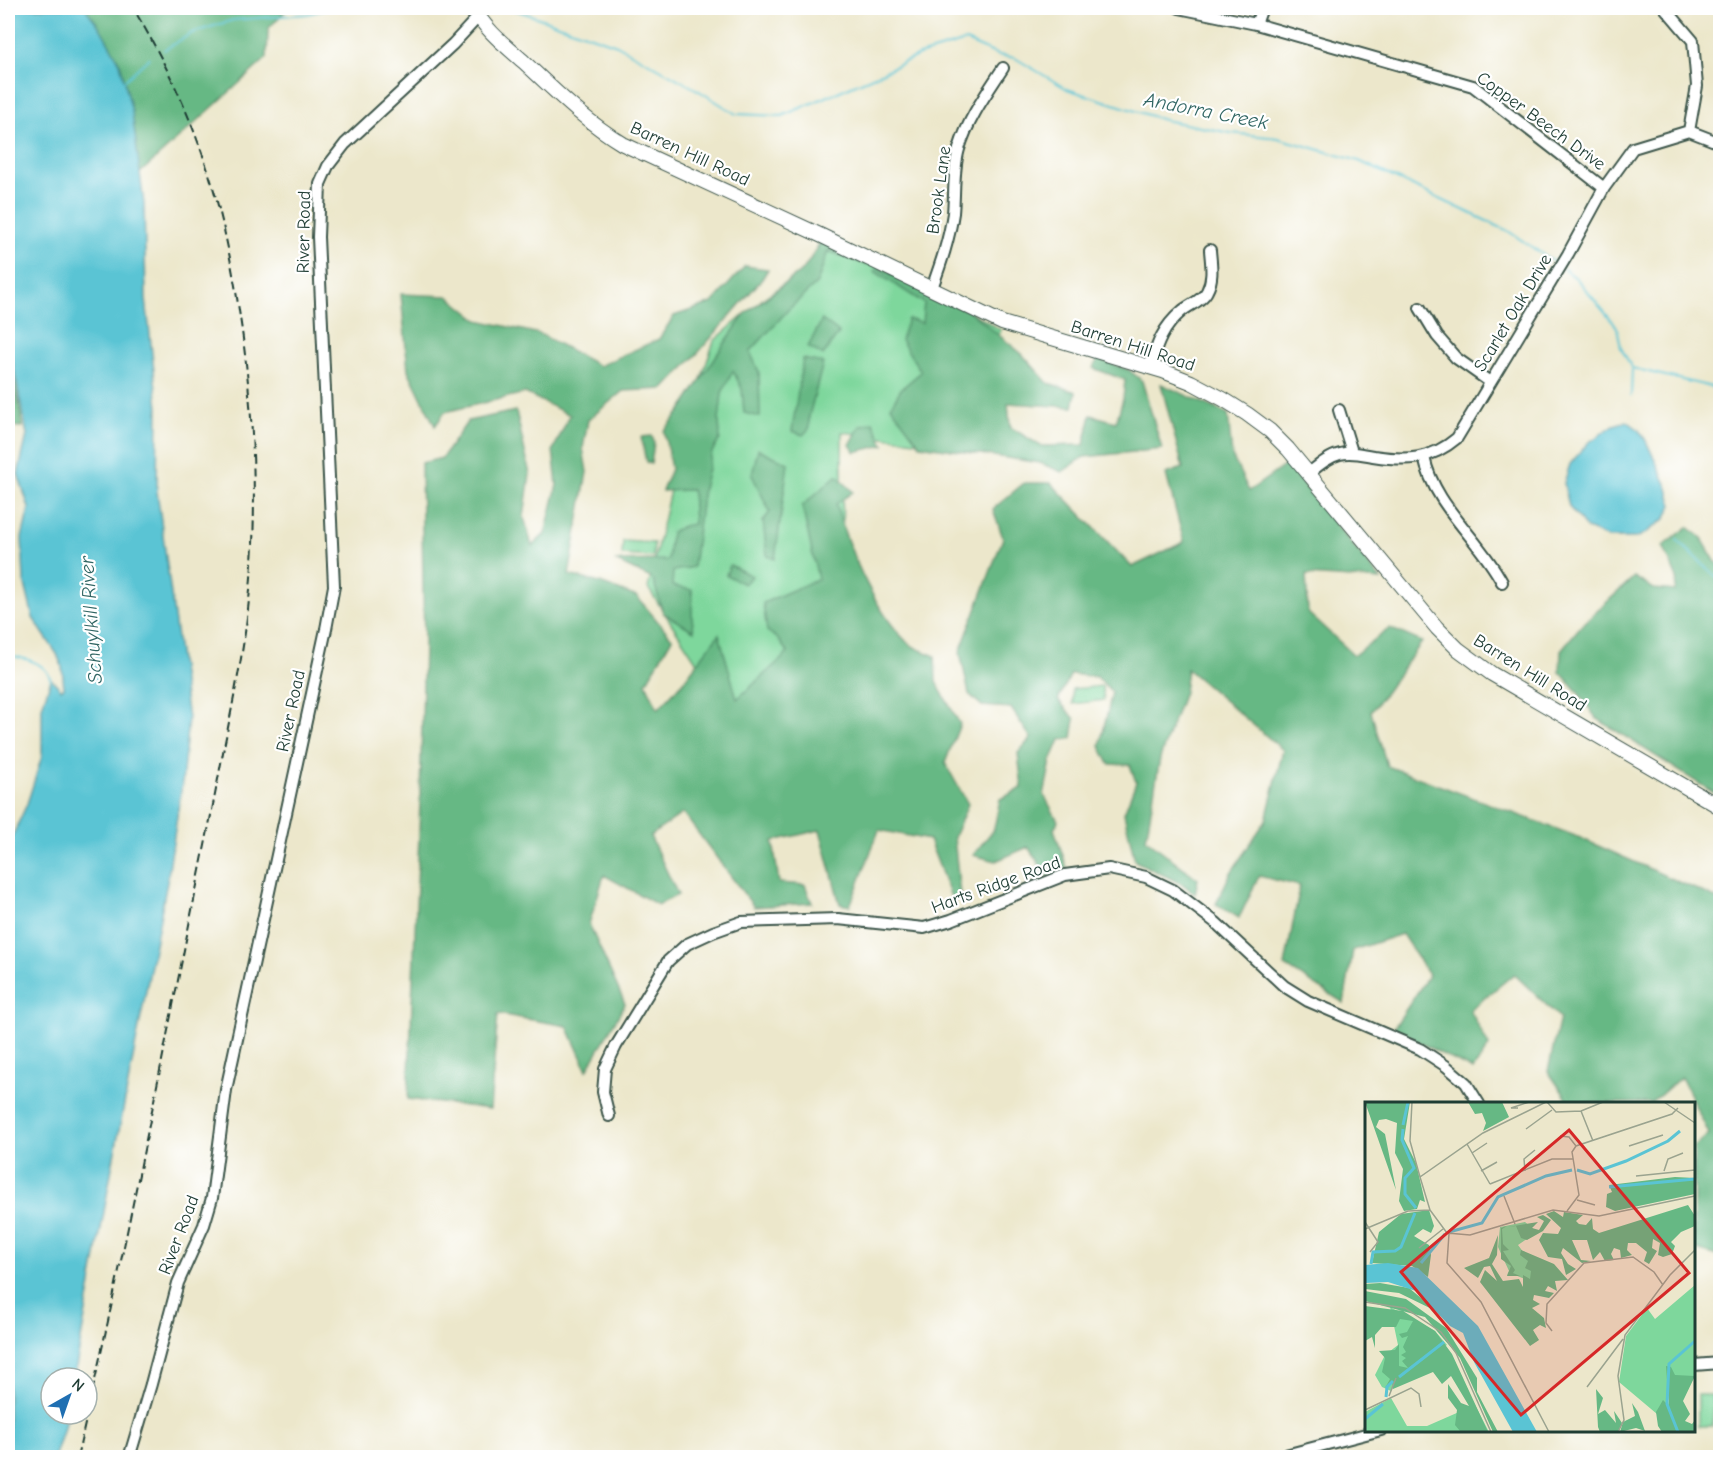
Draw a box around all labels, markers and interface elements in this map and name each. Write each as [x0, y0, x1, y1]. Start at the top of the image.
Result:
street label: Copper Beech Drive [1472, 67, 1610, 175]
water label: Andorra Creek [1141, 88, 1270, 134]
street label: Barren Hill Road [627, 117, 753, 191]
street label: Brook Lane [922, 145, 956, 235]
street label: River Road [293, 190, 315, 274]
street label: Scarlet Oak Drive [1470, 250, 1556, 376]
street label: Barren Hill Road [1068, 316, 1198, 376]
water label: Schuylkill River [75, 554, 107, 684]
street label: Barren Hill Road [1470, 630, 1590, 716]
street label: River Road [272, 668, 310, 754]
street label: Harts Ridge Road [929, 852, 1063, 918]
inset map [1365, 1102, 1695, 1432]
street label: River Road [154, 1192, 204, 1278]
north arrow [39, 1366, 99, 1426]
text: N [68, 1375, 88, 1396]

